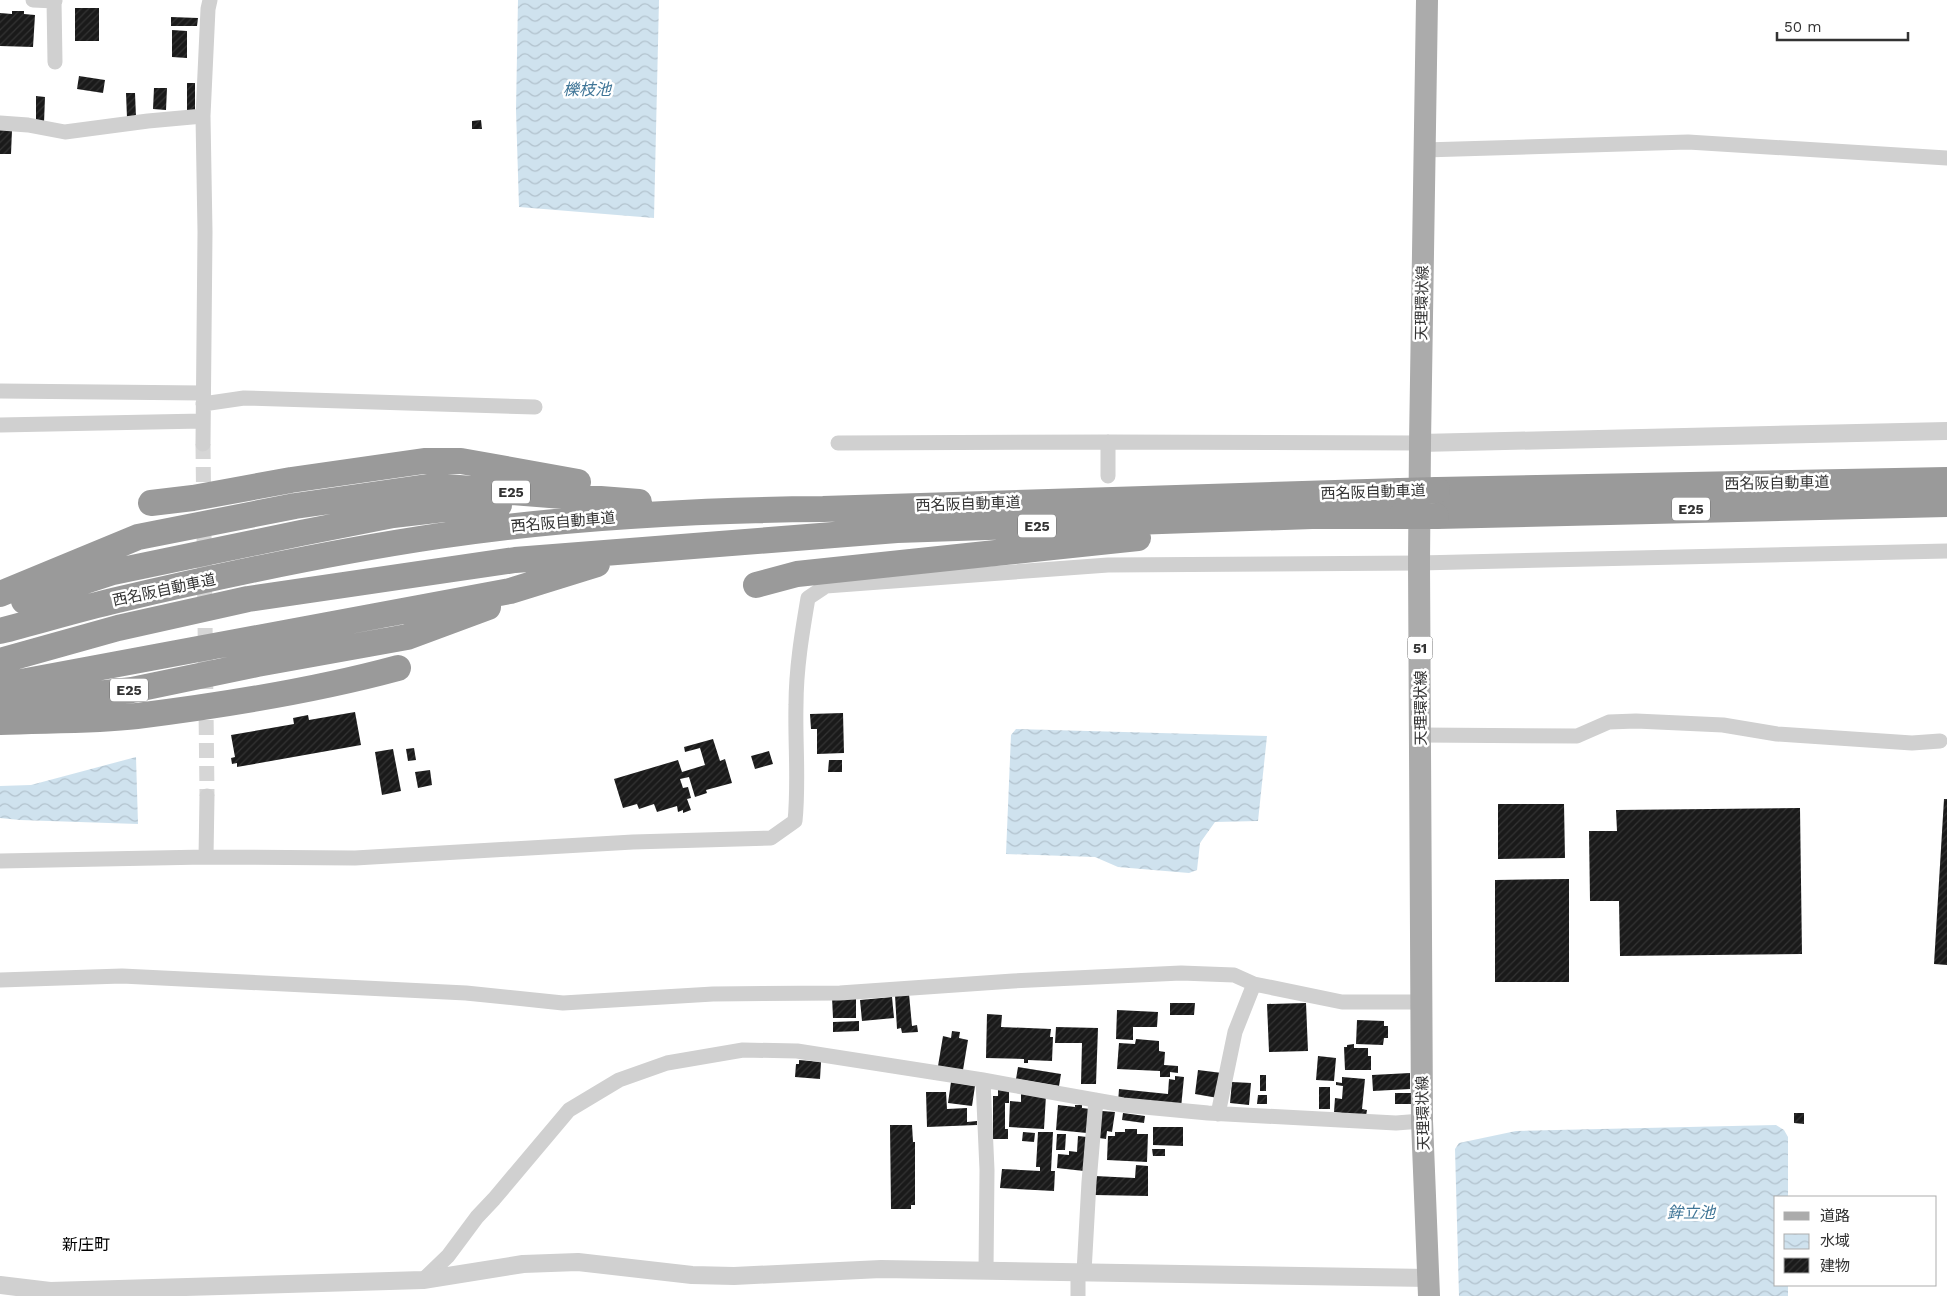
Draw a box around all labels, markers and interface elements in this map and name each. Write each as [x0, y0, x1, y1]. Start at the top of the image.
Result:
scale bar [1777, 10, 1908, 42]
text: 50 m [1784, 18, 1821, 36]
water label: 櫟枝池 [563, 80, 613, 99]
street label: 天理環状線 [1412, 265, 1432, 341]
street label: 西名阪自動車道 [1724, 473, 1830, 493]
road number: E25 [492, 481, 530, 504]
street label: 西名阪自動車道 [1320, 481, 1426, 503]
street label: 西名阪自動車道 [915, 493, 1021, 515]
road number: E25 [1672, 498, 1710, 520]
street label: 西名阪自動車道 [510, 508, 616, 536]
road number: E25 [1018, 514, 1056, 538]
street label: 西名阪自動車道 [111, 570, 217, 610]
road number: 51 [1408, 636, 1432, 660]
street label: 天理環状線 [1412, 670, 1430, 746]
road number: E25 [110, 678, 148, 702]
street label: 天理環状線 [1413, 1075, 1433, 1151]
legend [1774, 1196, 1937, 1286]
water label: 鉾立池 [1667, 1203, 1717, 1222]
text: 道路 [1820, 1207, 1850, 1225]
text: 水域 [1820, 1232, 1850, 1250]
district label: 新庄町 [62, 1235, 110, 1254]
text: 建物 [1820, 1257, 1850, 1275]

